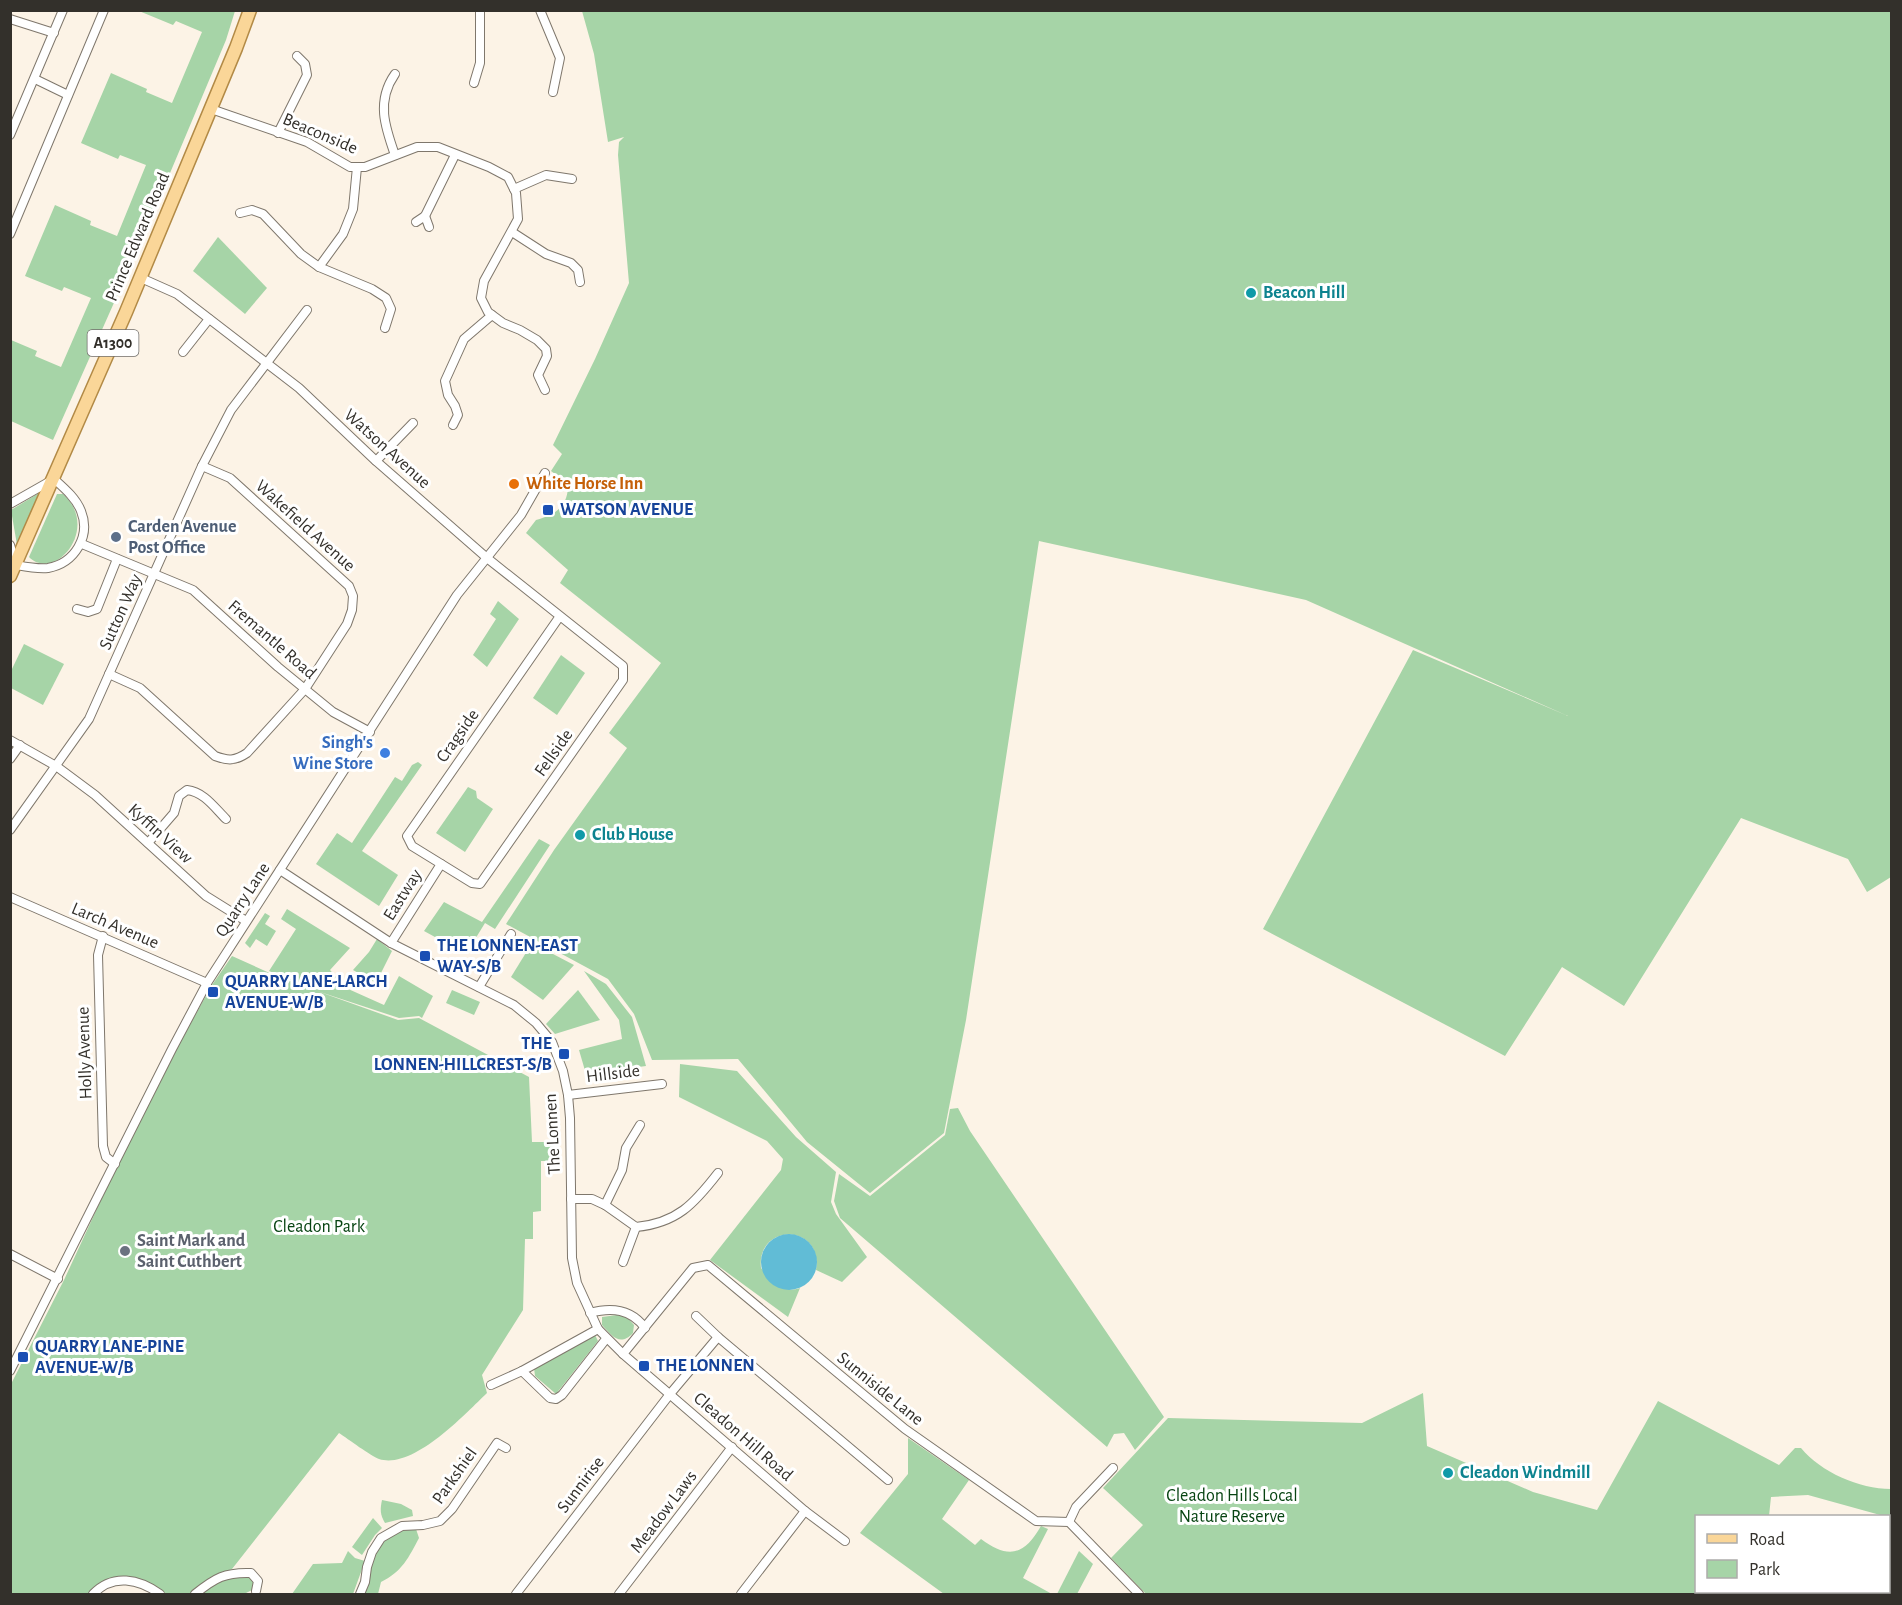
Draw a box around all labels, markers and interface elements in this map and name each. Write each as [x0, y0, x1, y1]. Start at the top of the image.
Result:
street label: Beaconside [280, 110, 360, 158]
street label: Prince Edward Road [103, 170, 173, 304]
place label: Beacon Hill [1263, 284, 1345, 302]
marker: Beacon Hill [1244, 286, 1258, 300]
road number: A1300 [88, 330, 138, 356]
street label: Watson Avenue [340, 406, 434, 492]
place label: White Horse Inn [526, 475, 643, 493]
street label: Wakefield Avenue [252, 477, 358, 575]
marker: White Horse Inn [507, 477, 521, 491]
place label: WATSON AVENUE [560, 501, 693, 519]
marker: WATSON AVENUE [541, 503, 555, 517]
place label: Carden Avenue Post Office [128, 518, 236, 557]
marker: Carden Avenue Post Office [109, 530, 123, 544]
street label: Sutton Way [96, 571, 146, 653]
street label: Fremantle Road [224, 597, 320, 683]
street label: Cragside [433, 706, 483, 766]
street label: Fellside [531, 726, 577, 780]
place label: Singh's Wine Store [293, 734, 373, 773]
marker: Singh's Wine Store [378, 746, 392, 760]
street label: Kyffin View [124, 801, 196, 867]
place label: Club House [592, 826, 674, 844]
marker: Club House [573, 828, 587, 842]
street label: Quarry Lane [212, 860, 274, 940]
street label: Eastway [380, 866, 426, 924]
street label: Larch Avenue [69, 900, 161, 952]
place label: THE LONNEN-EAST WAY-S/B [437, 937, 578, 976]
marker: THE LONNEN-EAST WAY-S/B [418, 949, 432, 963]
place label: QUARRY LANE-LARCH AVENUE-W/B [225, 973, 388, 1012]
marker: QUARRY LANE-LARCH AVENUE-W/B [206, 985, 220, 999]
street label: Holly Avenue [74, 1006, 96, 1100]
place label: THE LONNEN-HILLCREST-S/B [374, 1035, 552, 1074]
marker: THE LONNEN-HILLCREST-S/B [557, 1047, 571, 1061]
street label: Hillside [585, 1062, 641, 1086]
street label: The Lonnen [542, 1093, 564, 1175]
park label: Cleadon Park [273, 1218, 366, 1236]
place label: Saint Mark and Saint Cuthbert [137, 1232, 246, 1271]
marker: Saint Mark and Saint Cuthbert [118, 1244, 132, 1258]
place label: QUARRY LANE-PINE AVENUE-W/B [35, 1338, 184, 1377]
street label: Sunniside Lane [834, 1349, 926, 1429]
marker: QUARRY LANE-PINE AVENUE-W/B [16, 1350, 30, 1364]
place label: THE LONNEN [656, 1357, 755, 1375]
marker: THE LONNEN [637, 1359, 651, 1373]
street label: Cleadon Hill Road [690, 1389, 796, 1485]
street label: Parkshiel [429, 1445, 481, 1507]
street label: Sunnirise [554, 1453, 608, 1517]
place label: Cleadon Windmill [1460, 1464, 1590, 1482]
marker: Cleadon Windmill [1441, 1466, 1455, 1480]
street label: Meadow Laws [627, 1468, 701, 1556]
park label: Cleadon Hills Local Nature Reserve [1166, 1487, 1298, 1526]
legend [1695, 1515, 1890, 1593]
text: Road [1749, 1531, 1785, 1549]
text: Park [1749, 1561, 1781, 1579]

